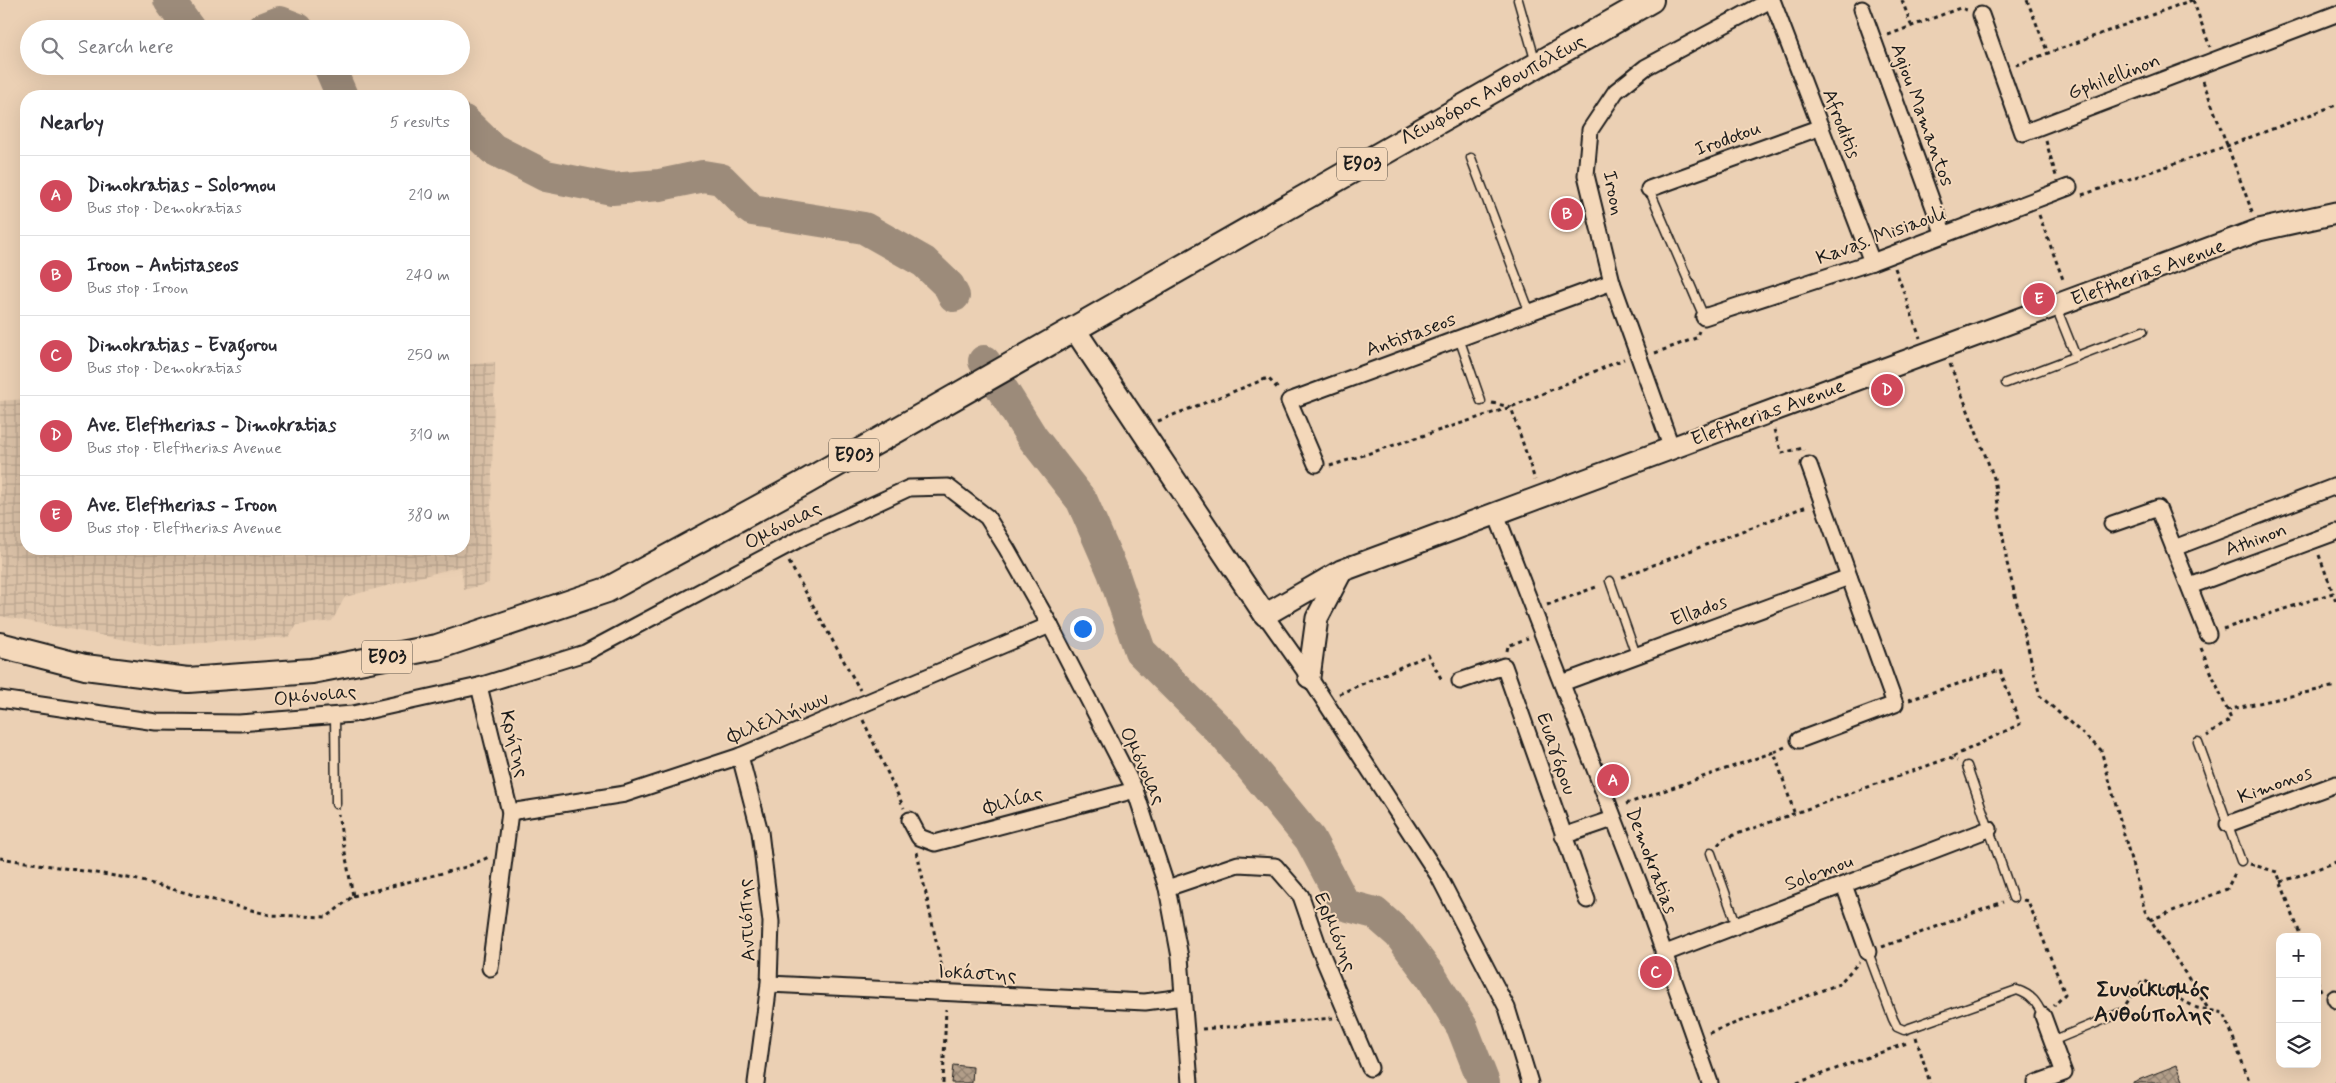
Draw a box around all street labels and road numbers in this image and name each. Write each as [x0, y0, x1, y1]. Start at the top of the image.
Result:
street label: Λεωφόρος Ανθουπόλεως [1395, 28, 1591, 152]
street label: Agiou Mamantos [1884, 40, 1960, 190]
street label: Gphilellinon [2064, 47, 2164, 107]
street label: Afroditis [1815, 85, 1867, 163]
street label: Irodotou [1691, 115, 1765, 163]
road number: E903 [1337, 147, 1387, 180]
street label: Iroon [1595, 168, 1631, 218]
street label: Kavas. Misiaouli [1812, 200, 1950, 272]
street label: Eleftherias Avenue [2067, 233, 2229, 313]
street label: Antistaseos [1362, 306, 1460, 364]
street label: Eleftherias Avenue [1687, 373, 1849, 453]
road number: E903 [829, 438, 879, 472]
street label: Ομόνοιας [740, 495, 826, 557]
street label: Athinon [2221, 516, 2291, 564]
street label: Ellados [1667, 588, 1731, 634]
road number: E903 [362, 640, 412, 674]
street label: Ομόνοιας [272, 678, 358, 714]
street label: Φιλελλήνων [722, 685, 833, 751]
street label: Κρήτης [493, 708, 535, 781]
street label: Ευαγόρου [1529, 709, 1583, 799]
street label: Ομόνοιας [1112, 723, 1172, 810]
street label: Kimonos [2234, 759, 2316, 811]
street label: Φιλίας [979, 780, 1046, 822]
street label: Demokratias [1618, 804, 1684, 918]
street label: Solomou [1781, 848, 1857, 898]
street label: Αντιόπης [731, 877, 763, 962]
street label: Ερμιόνης [1307, 888, 1363, 976]
street label: Ιοκάστης [937, 958, 1017, 990]

